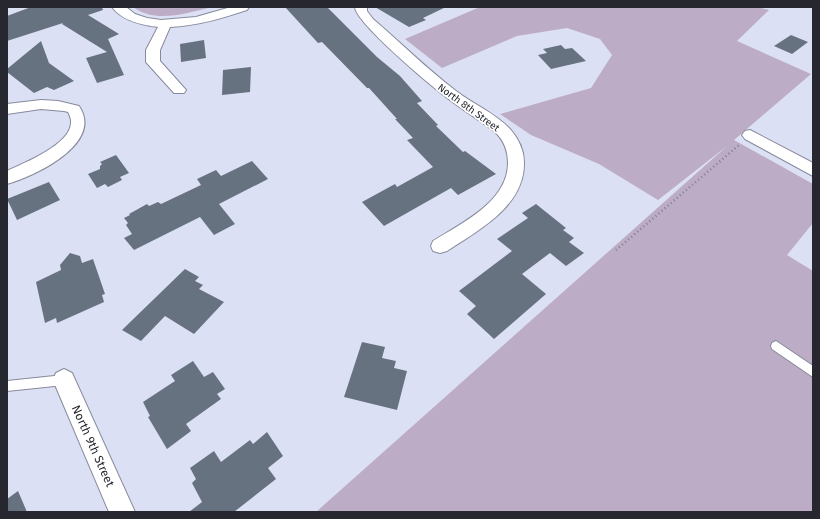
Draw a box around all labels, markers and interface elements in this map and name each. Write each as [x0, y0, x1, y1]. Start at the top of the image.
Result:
street label: North 8th Street [435, 81, 502, 134]
street label: North 9th Street [69, 403, 118, 490]

